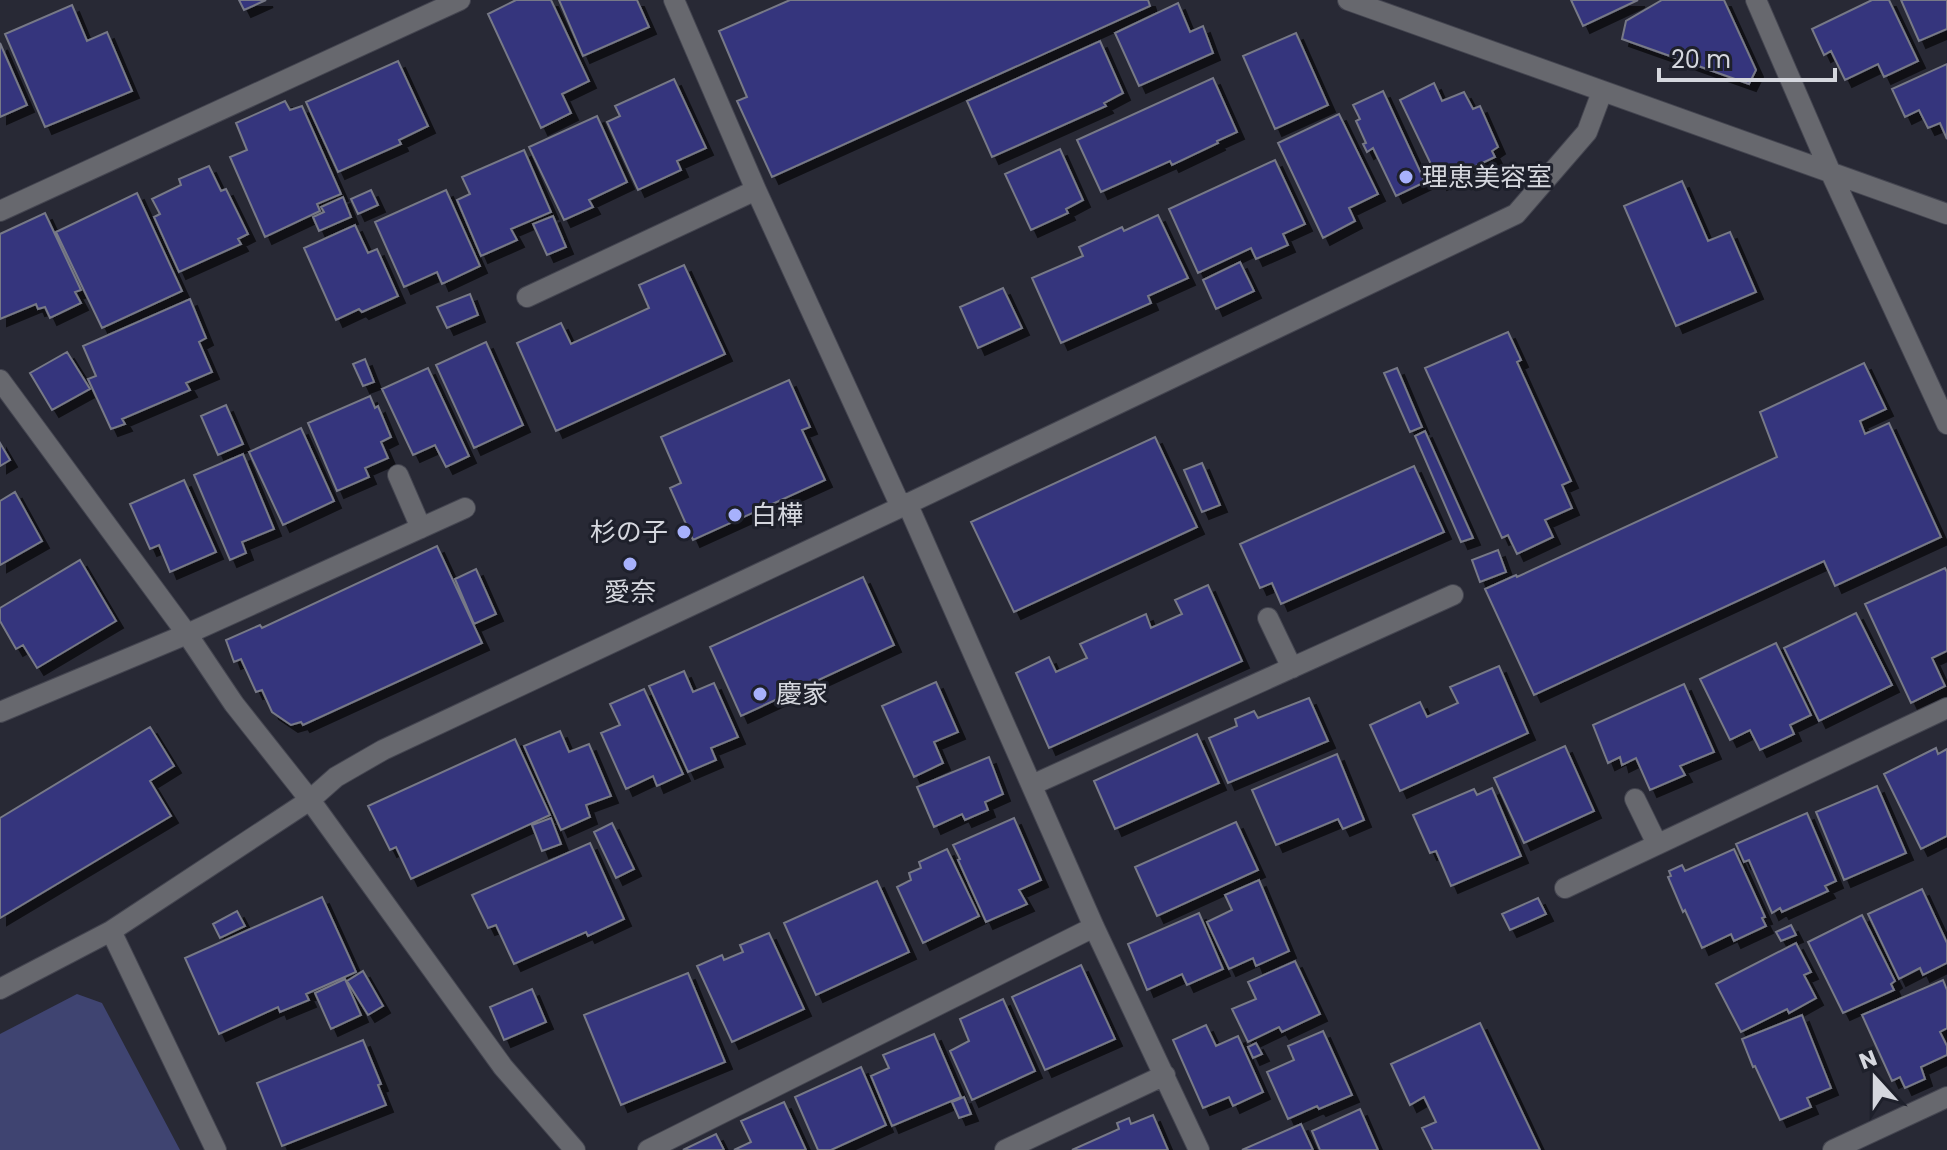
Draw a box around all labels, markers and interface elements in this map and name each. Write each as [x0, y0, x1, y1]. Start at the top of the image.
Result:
scale bar [1659, 32, 1835, 82]
text: 20 m [1671, 43, 1731, 76]
place label: 理恵美容室 [1422, 159, 1552, 195]
marker: 理恵美容室 [1397, 168, 1415, 186]
place label: 白樺 [751, 497, 803, 533]
marker: 白樺 [726, 506, 744, 524]
place label: 杉の子 [590, 514, 668, 550]
marker: 杉の子 [675, 523, 693, 541]
marker: 愛奈 [621, 555, 639, 573]
place label: 愛奈 [604, 574, 656, 610]
place label: 慶家 [776, 676, 828, 712]
marker: 慶家 [751, 685, 769, 703]
north arrow [1835, 1038, 1915, 1118]
text: N [1855, 1042, 1881, 1077]

